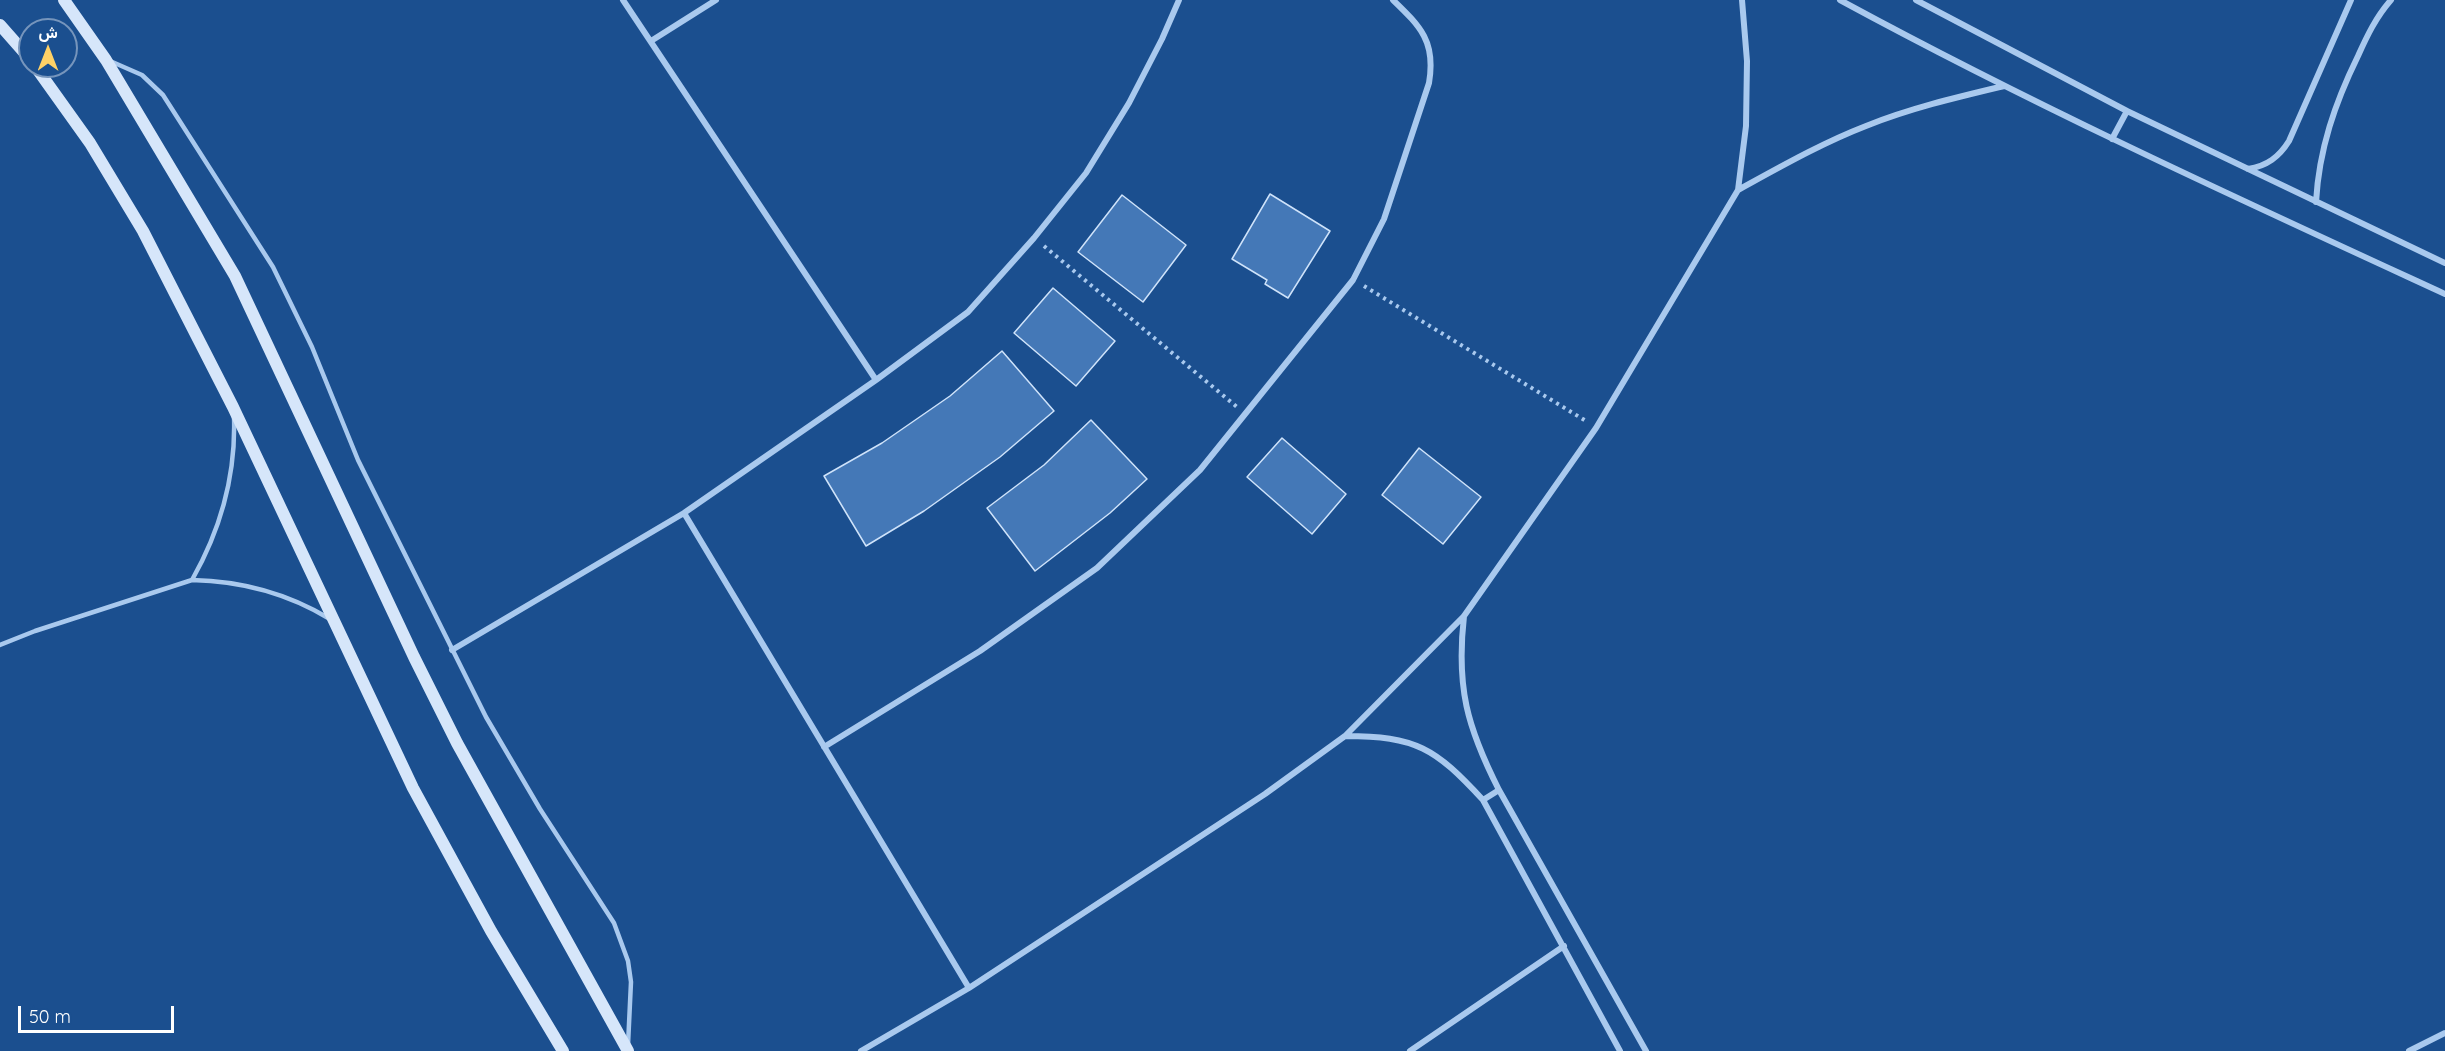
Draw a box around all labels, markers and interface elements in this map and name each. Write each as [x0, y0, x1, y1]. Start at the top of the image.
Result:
north arrow [18, 18, 78, 78]
text: ش [38, 22, 58, 42]
scale bar [21, 994, 177, 1032]
text: 50 m [29, 1005, 71, 1028]

